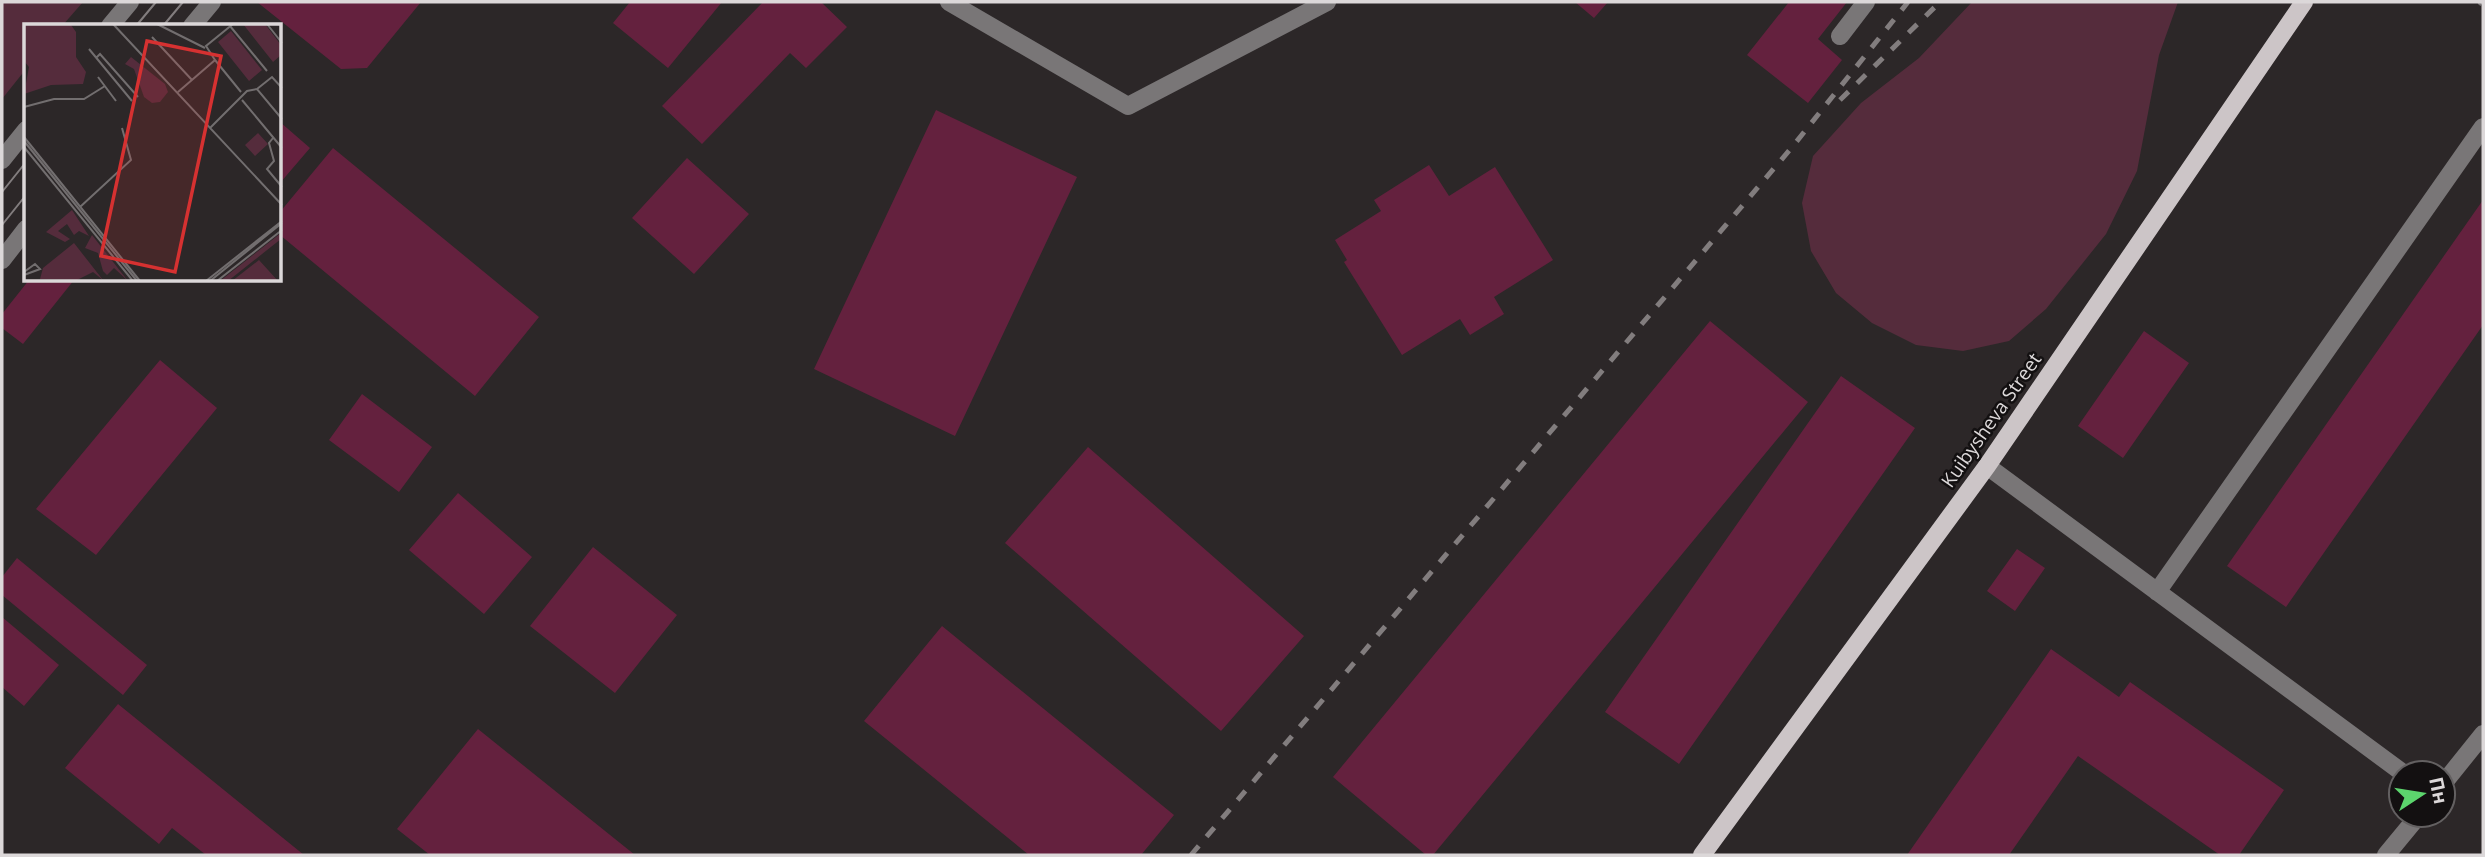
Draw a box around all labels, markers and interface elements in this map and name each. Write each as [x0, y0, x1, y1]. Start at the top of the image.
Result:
inset map [24, 24, 282, 282]
street label: Kuibysheva Street [1935, 347, 2047, 492]
north arrow [2387, 759, 2457, 829]
text: Пн [2423, 775, 2454, 806]

